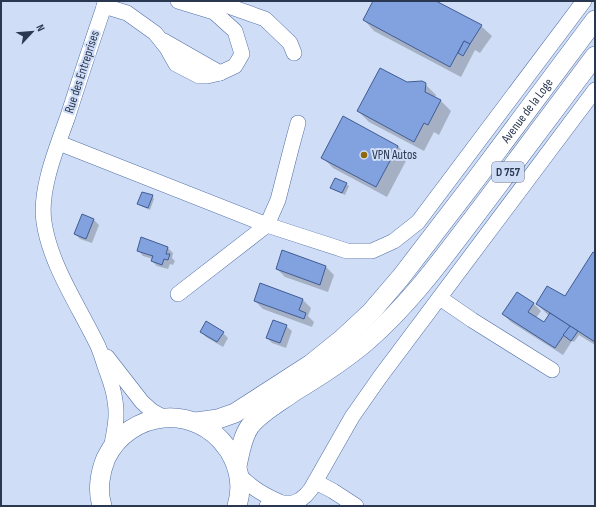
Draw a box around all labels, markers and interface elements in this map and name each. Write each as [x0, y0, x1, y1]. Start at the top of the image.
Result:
north arrow [12, 12, 52, 52]
text: N [33, 22, 48, 33]
street label: Rue des Entreprises [61, 28, 103, 115]
street label: Avenue de la Loge [497, 75, 557, 147]
place label: VPN Autos [372, 147, 417, 163]
marker: VPN Autos [359, 150, 369, 160]
road number: D 757 [492, 162, 524, 182]

